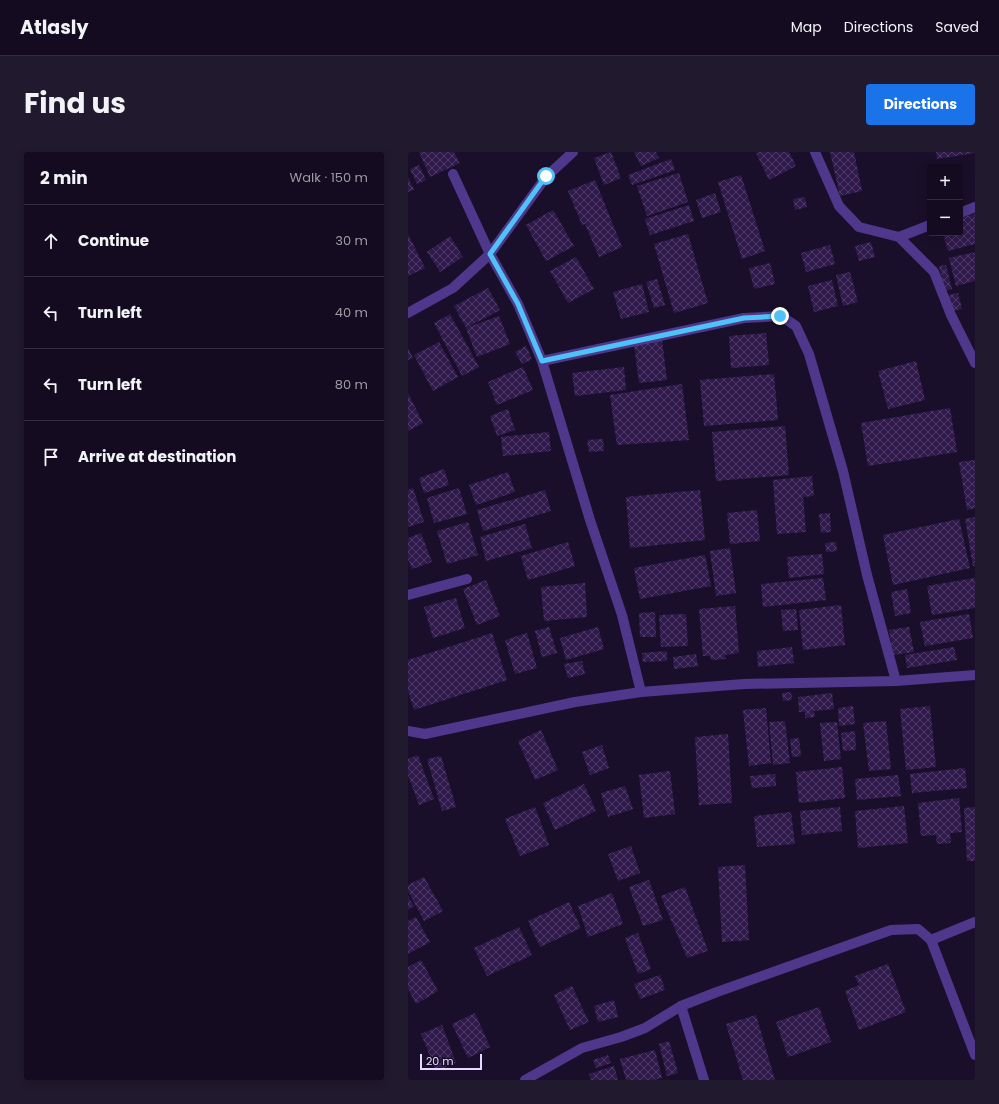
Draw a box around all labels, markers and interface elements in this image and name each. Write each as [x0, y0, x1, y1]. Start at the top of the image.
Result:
text: Atlasly [20, 14, 88, 41]
text: Map [791, 17, 822, 37]
text: Directions [844, 17, 913, 37]
text: Saved [935, 17, 979, 37]
text: Find us [24, 84, 126, 123]
button: Directions [866, 84, 975, 125]
map controls [927, 164, 963, 236]
button: + [927, 164, 963, 200]
text: 2 min [40, 166, 88, 190]
route start [537, 167, 555, 185]
text: Walk · 150 m [290, 168, 368, 187]
button: − [927, 200, 963, 236]
icon: ahead [40, 230, 62, 252]
text: Continue [78, 230, 149, 251]
text: 30 m [335, 231, 368, 250]
icon: left [40, 302, 62, 324]
text: Turn left [78, 302, 142, 323]
text: 40 m [335, 303, 368, 322]
route end [771, 307, 789, 325]
icon: left [40, 374, 62, 396]
text: Turn left [78, 374, 142, 395]
text: 80 m [335, 375, 368, 394]
icon: arrive [40, 446, 62, 468]
text: Arrive at destination [78, 446, 236, 467]
scale bar [420, 1052, 482, 1071]
text: 20 m [426, 1053, 454, 1069]

